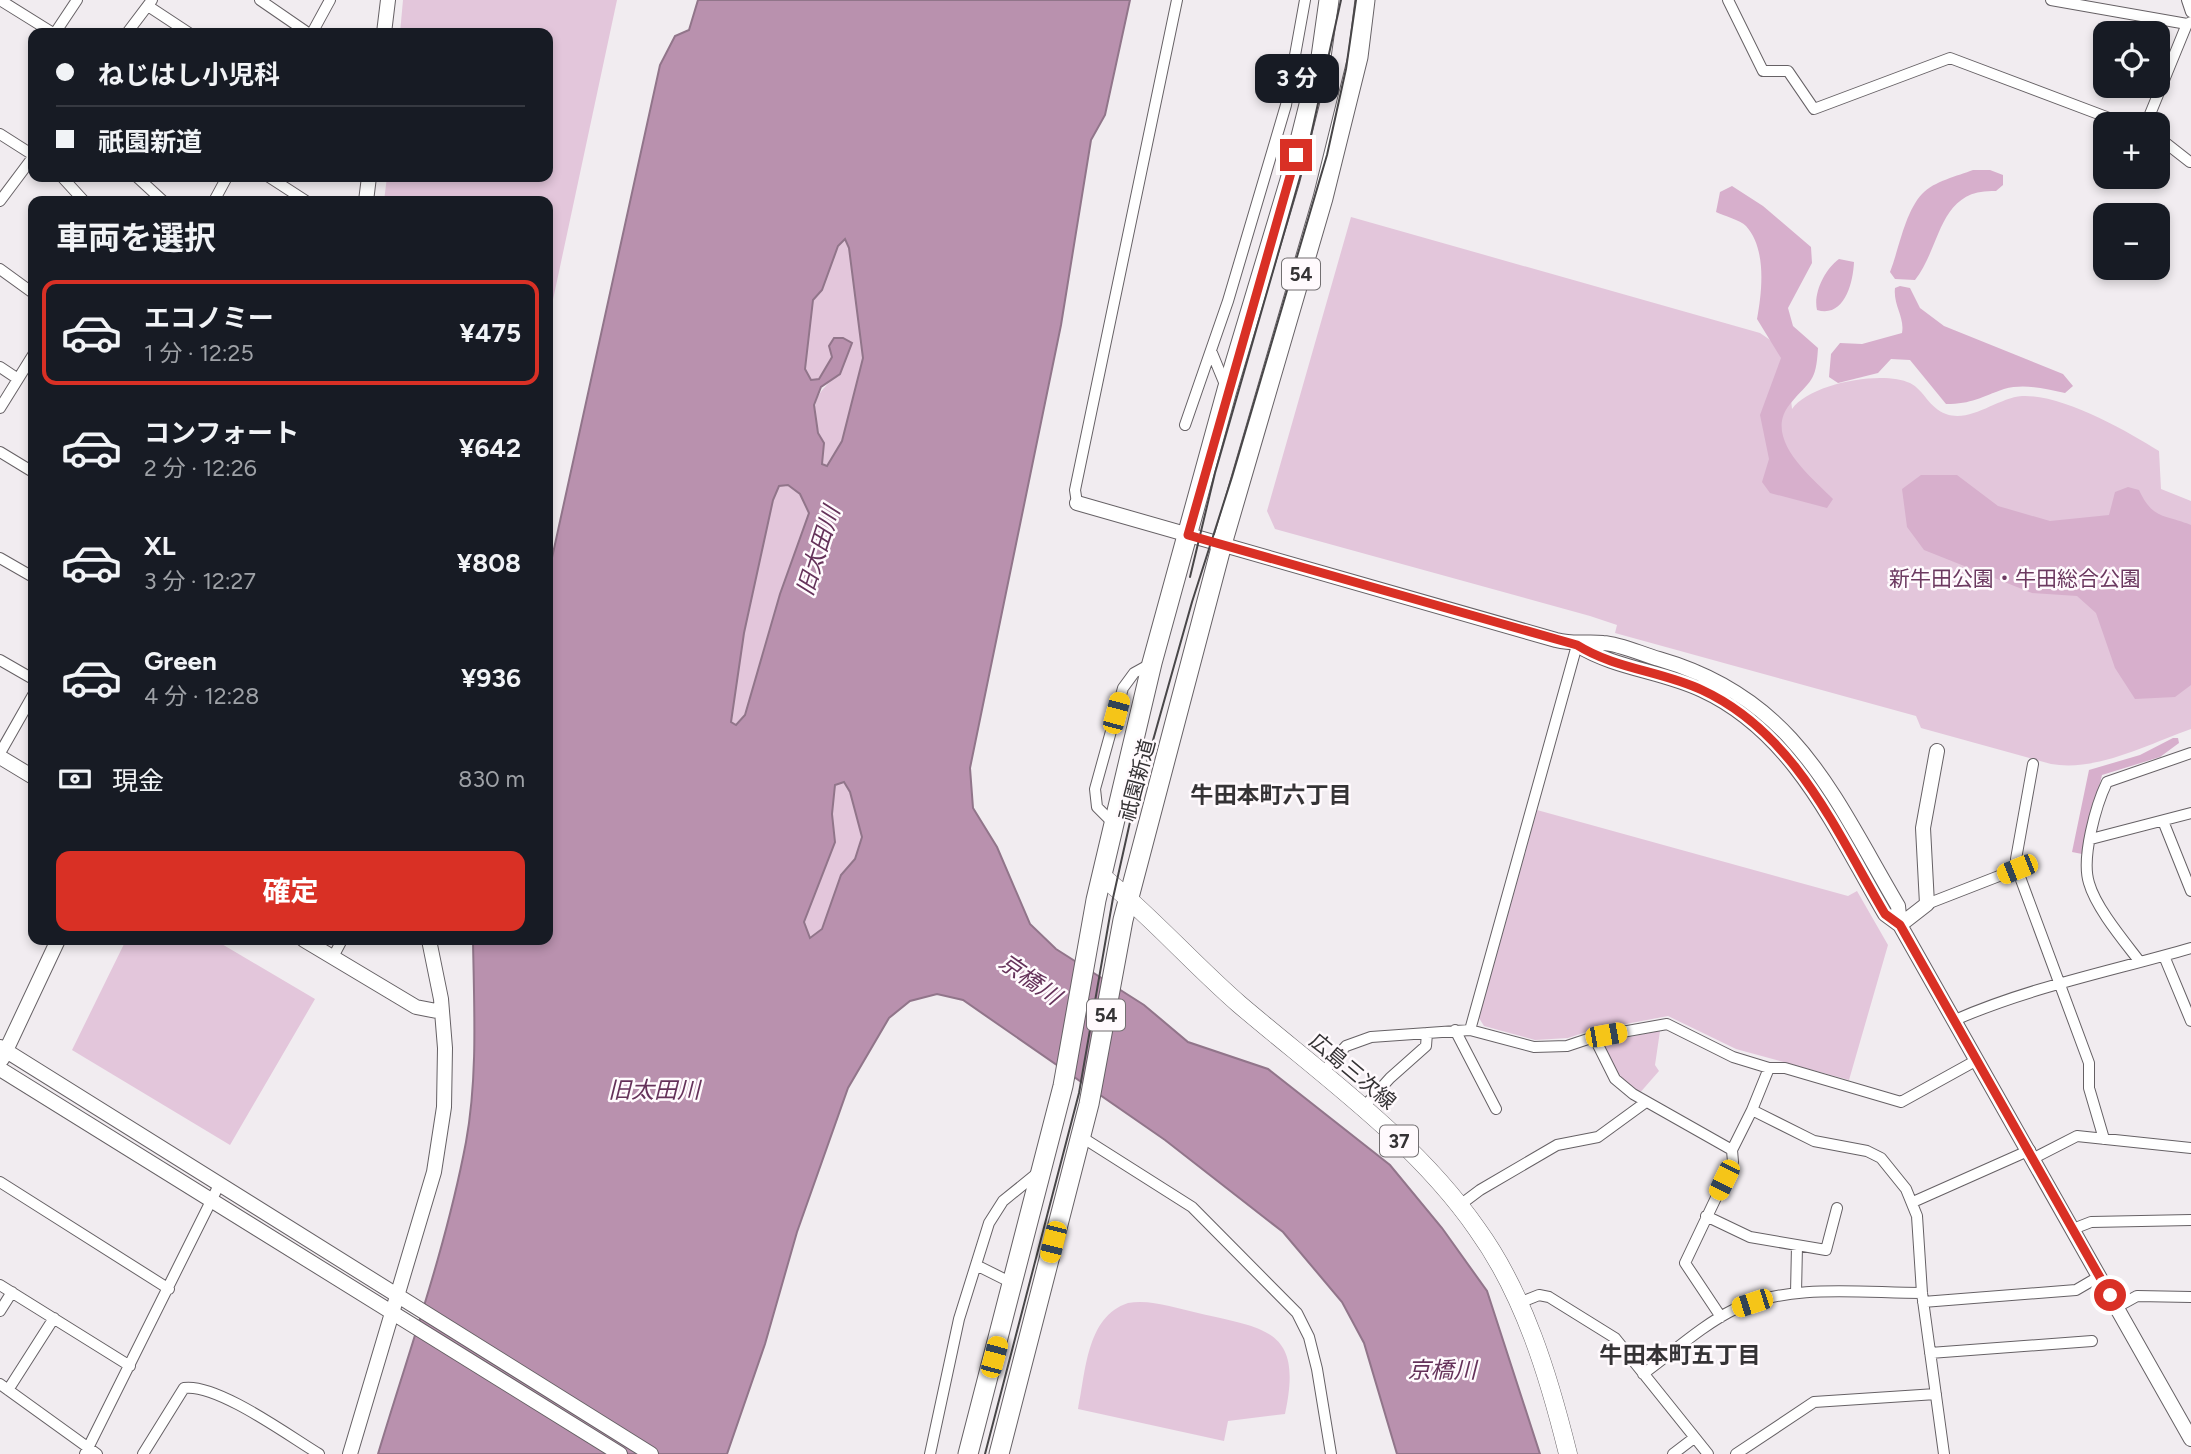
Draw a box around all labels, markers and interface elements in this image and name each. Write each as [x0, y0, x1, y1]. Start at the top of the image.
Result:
map controls [2093, 21, 2170, 280]
button: locate [2093, 21, 2170, 98]
callout: 3 分 [1254, 54, 1338, 102]
text: ねじはし小児科 [98, 59, 280, 91]
text: 3 分 [1276, 64, 1318, 92]
button: + [2093, 112, 2170, 189]
text: 祇園新道 [98, 126, 202, 158]
route end [1280, 139, 1312, 171]
button: − [2093, 203, 2170, 280]
text: 車両を選択 [56, 219, 216, 257]
road number: 54 [1282, 258, 1320, 290]
icon: car [60, 301, 123, 364]
text: エコノミー [144, 302, 274, 334]
text: ¥475 [459, 317, 521, 349]
text: 1 分 · 12:25 [144, 339, 254, 367]
icon: car [60, 416, 123, 479]
text: コンフォート [144, 417, 299, 449]
text: ¥642 [459, 432, 521, 464]
text: 2 分 · 12:26 [144, 454, 257, 482]
water label: 旧太田川 [790, 500, 846, 599]
text: XL [144, 530, 176, 562]
icon: car [60, 531, 123, 594]
text: ¥808 [457, 547, 521, 579]
park label: 新牛田公園・牛田総合公園 [1889, 566, 2141, 591]
text: 3 分 · 12:27 [144, 567, 256, 595]
text: Green [144, 645, 217, 677]
icon: car [60, 646, 123, 709]
text: ¥936 [461, 662, 521, 694]
text: 4 分 · 12:28 [144, 682, 259, 710]
car [1101, 690, 1132, 736]
street label: 祇園新道 [1114, 736, 1160, 824]
icon: cash [56, 760, 94, 798]
text: 現金 [112, 765, 164, 797]
text: 830 m [458, 765, 525, 793]
district label: 牛田本町六丁目 [1191, 781, 1352, 809]
button: 確定 [56, 851, 525, 931]
car [1994, 851, 2041, 887]
water label: 京橋川 [994, 948, 1069, 1012]
road number: 54 [1087, 1000, 1125, 1030]
car [1584, 1021, 1629, 1049]
street label: 広島三次線 [1305, 1028, 1401, 1114]
water label: 旧太田川 [608, 1076, 703, 1104]
road number: 37 [1380, 1126, 1418, 1156]
car [1706, 1157, 1743, 1203]
car [1038, 1219, 1069, 1265]
route start [2094, 1279, 2126, 1311]
car [1729, 1287, 1776, 1319]
car [979, 1334, 1010, 1380]
district label: 牛田本町五丁目 [1600, 1341, 1761, 1369]
water label: 京橋川 [1408, 1356, 1480, 1384]

